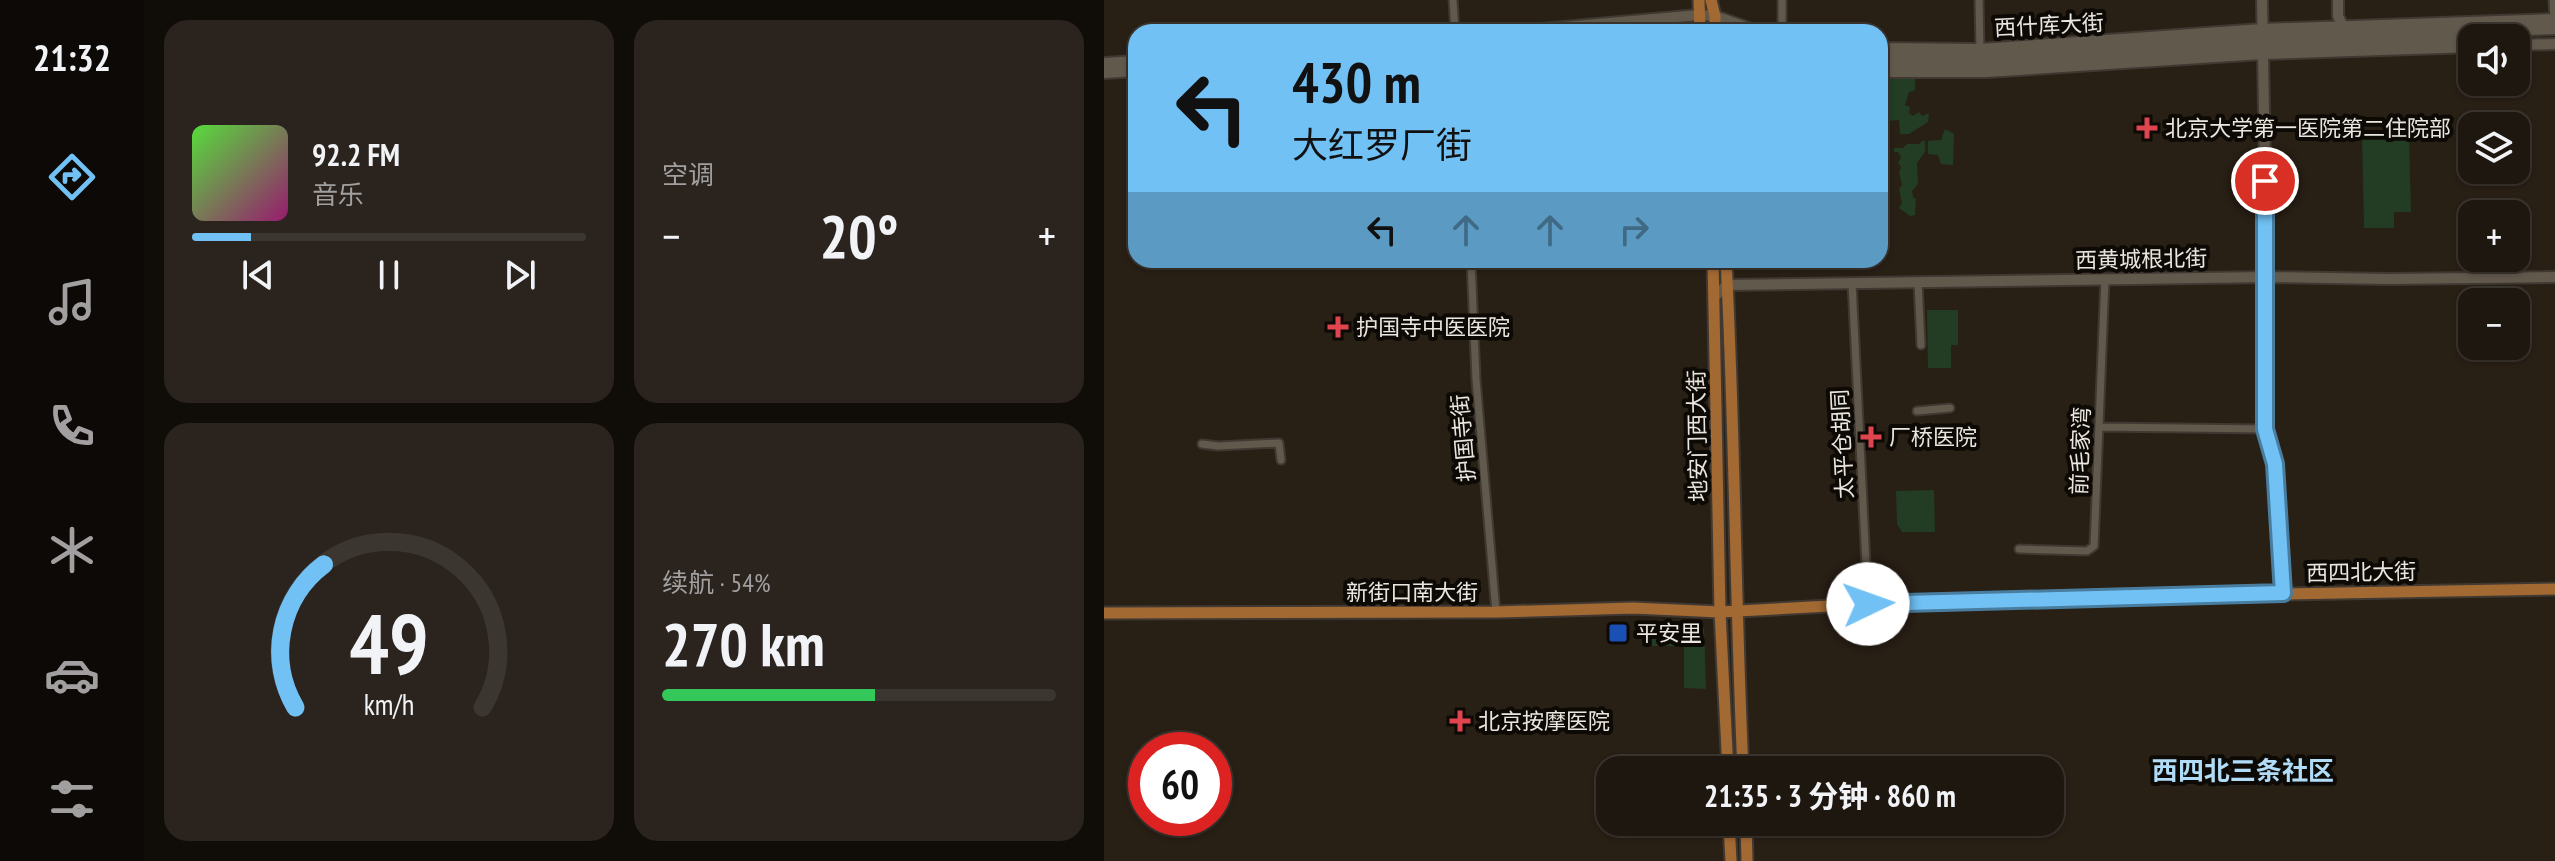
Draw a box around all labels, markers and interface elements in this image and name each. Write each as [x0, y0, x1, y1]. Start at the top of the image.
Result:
street label: 西什库大街 [1993, 8, 2105, 42]
map controls [2458, 24, 2530, 360]
button: sound [2458, 24, 2530, 96]
text: 21:32 [33, 34, 111, 81]
text: 430 m [1292, 46, 1421, 118]
icon: left [1160, 56, 1264, 160]
button: layers [2458, 112, 2530, 184]
place label: 北京大学第一医院第二住院部 [2165, 114, 2451, 142]
marker: 北京大学第一医院第二住院部 [2136, 117, 2158, 139]
text: 大红罗厂街 [1292, 121, 1472, 168]
text: 92.2 FM [312, 135, 400, 174]
pin [2231, 147, 2299, 215]
icon: directions [44, 149, 100, 205]
text: 空调 [662, 158, 714, 191]
icon: arrive [2243, 159, 2287, 203]
text: 音乐 [312, 178, 364, 211]
text: 20° [819, 197, 899, 275]
button: + [2458, 200, 2530, 272]
text: − [662, 207, 680, 264]
text: + [1038, 207, 1056, 264]
icon: left [1360, 208, 1404, 252]
icon: ahead [1444, 208, 1488, 252]
icon: ahead [1528, 208, 1572, 252]
icon: right [1612, 208, 1656, 252]
street label: 西黄城根北街 [2075, 244, 2207, 274]
icon: previous [236, 253, 280, 297]
icon: pause [367, 253, 411, 297]
icon: next [498, 253, 542, 297]
icon: music [44, 274, 100, 330]
button: − [2458, 288, 2530, 360]
place label: 护国寺中医医院 [1356, 313, 1510, 341]
marker: 护国寺中医医院 [1327, 316, 1349, 338]
street label: 地安门西大街 [1682, 370, 1712, 502]
street label: 太平仓胡同 [1825, 388, 1859, 500]
street label: 护国寺街 [1445, 393, 1481, 483]
icon: phone [44, 398, 100, 454]
street label: 前毛家湾 [2064, 407, 2096, 495]
place label: 厂桥医院 [1889, 423, 1977, 451]
marker: 厂桥医院 [1860, 426, 1882, 448]
icon: climate [44, 522, 100, 578]
street label: 西四北大街 [2306, 557, 2416, 587]
position arrow [1826, 562, 1910, 646]
text: 续航 · 54% [662, 566, 771, 599]
street label: 新街口南大街 [1346, 578, 1478, 606]
text: 49 [349, 588, 429, 696]
text: 270 km [662, 605, 825, 683]
place label: 平安里 [1636, 619, 1702, 647]
marker: 平安里 [1607, 622, 1629, 644]
icon: car [44, 647, 100, 703]
text: km/h [364, 686, 414, 723]
place label: 北京按摩医院 [1478, 707, 1610, 735]
marker: 北京按摩医院 [1449, 710, 1471, 732]
speed limit sign: 60 [1128, 732, 1232, 836]
district label: 西四北三条社区 [2152, 754, 2334, 787]
icon: filters [44, 771, 100, 827]
text: 21:35 · 3 分钟 · 860 m [1704, 776, 1956, 815]

